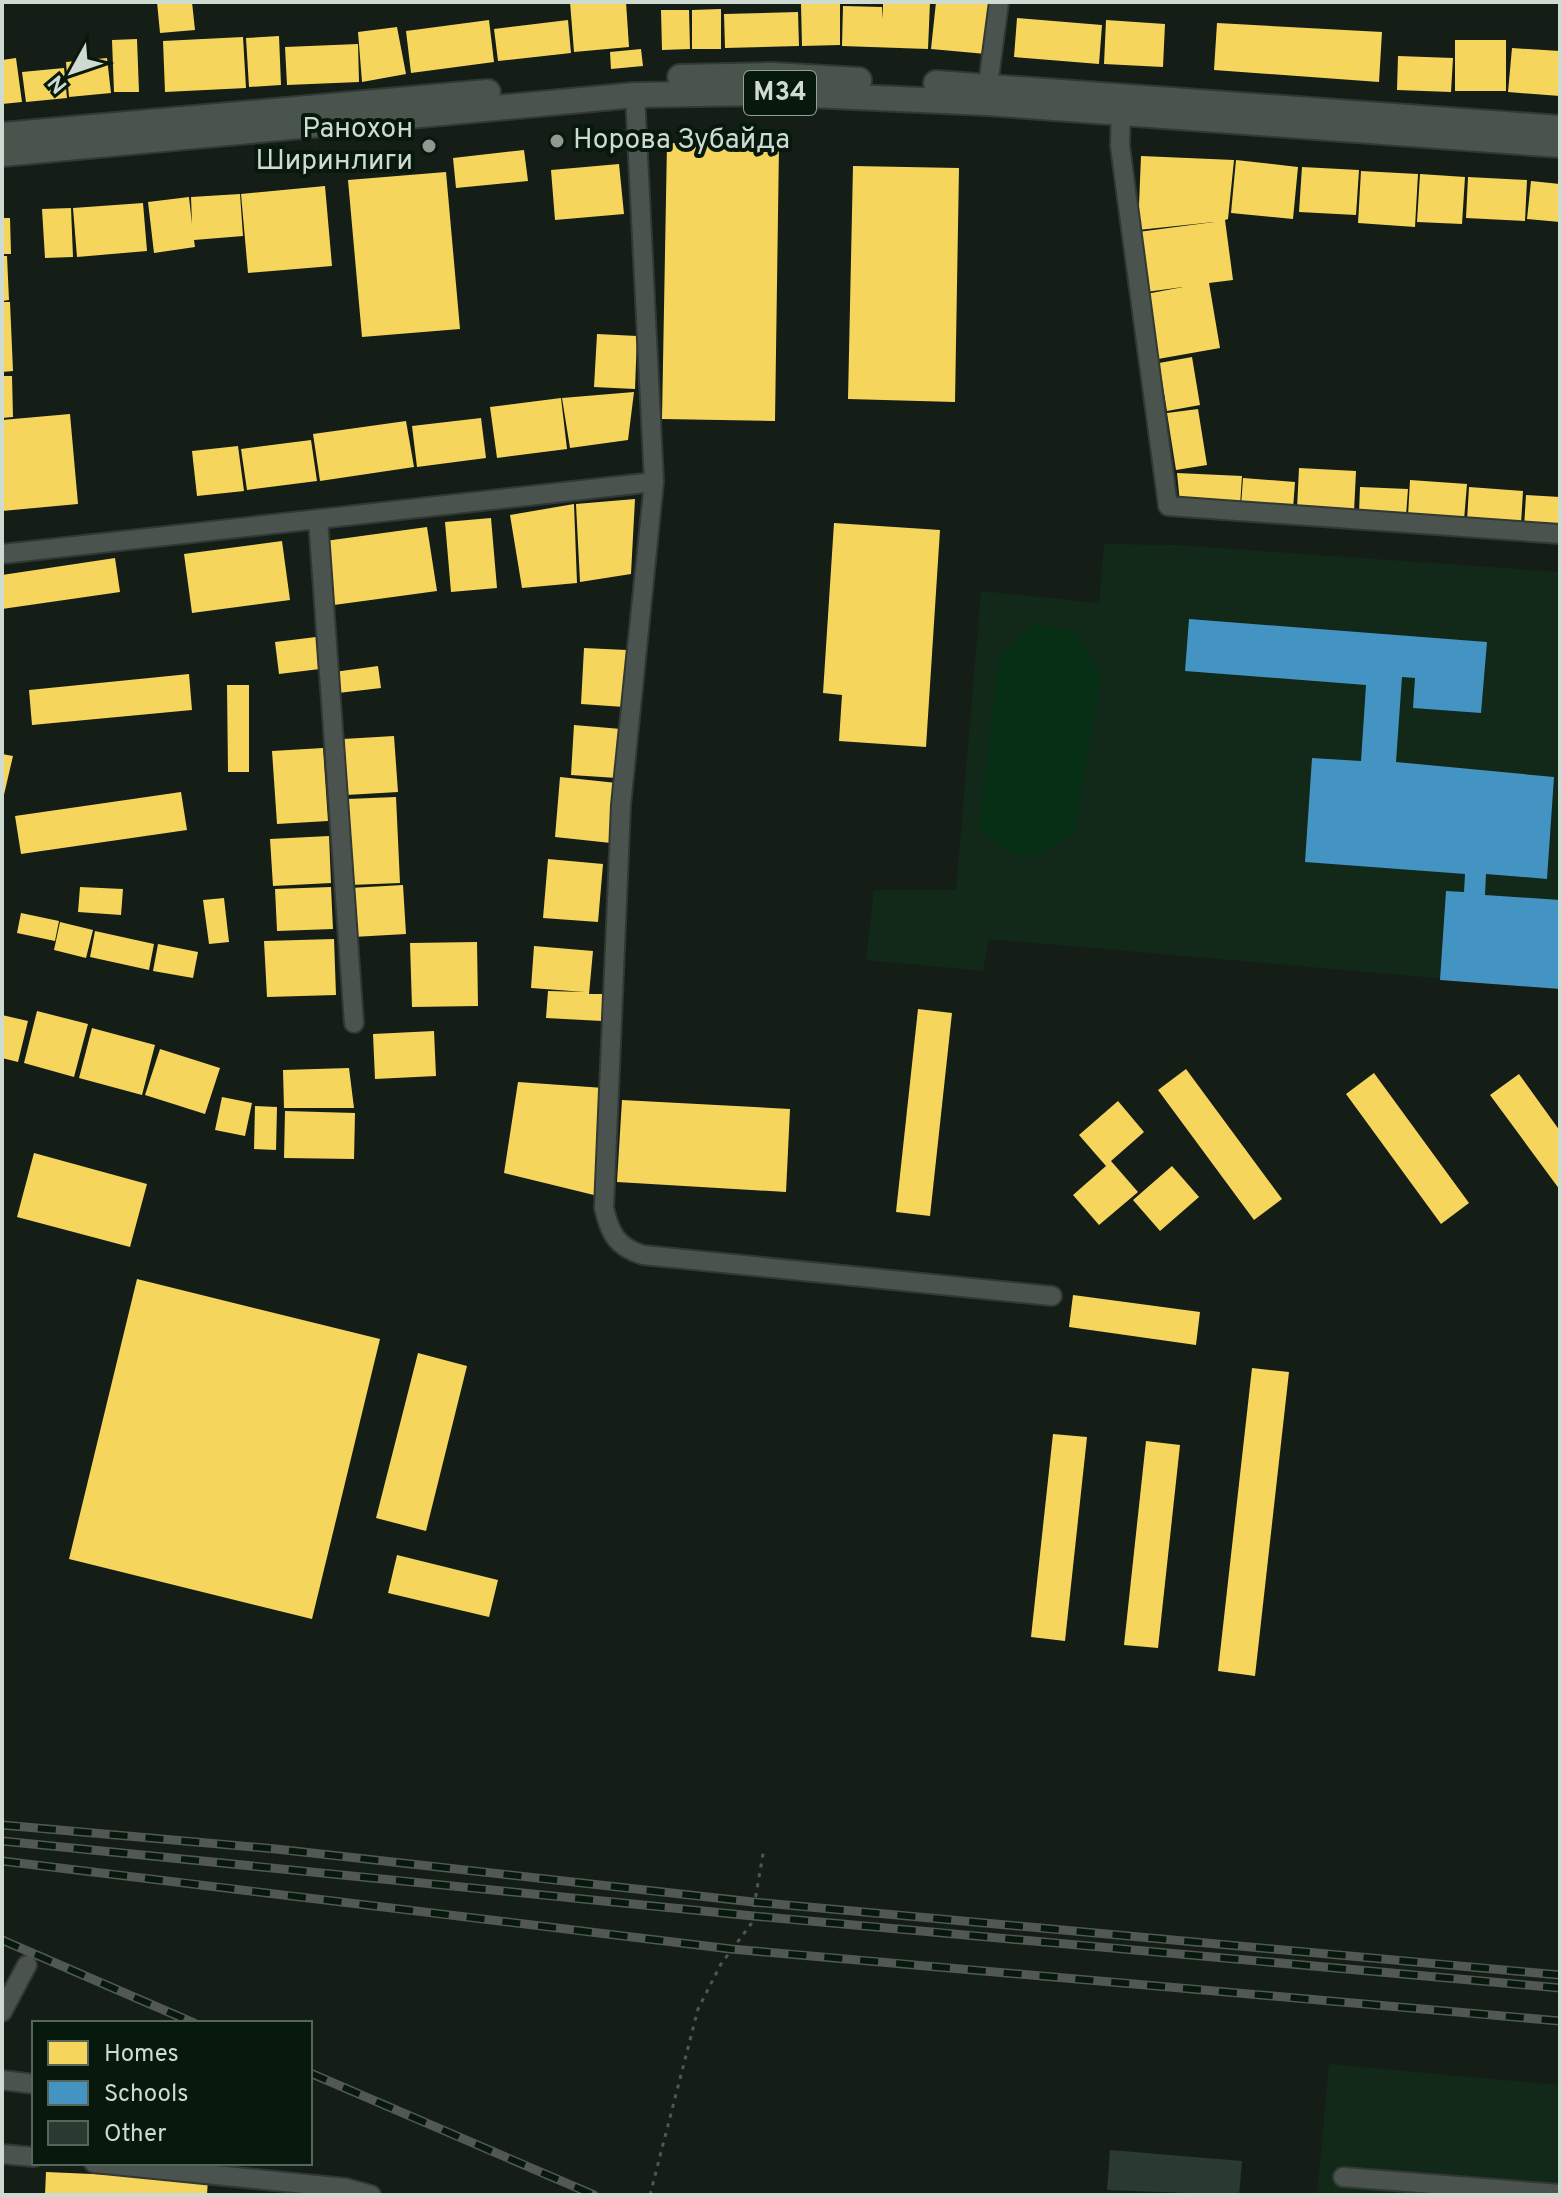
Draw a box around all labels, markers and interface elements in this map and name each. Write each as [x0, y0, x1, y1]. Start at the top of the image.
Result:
north arrow [32, 32, 112, 112]
text: N [43, 69, 74, 98]
road number: M34 [744, 71, 816, 115]
place label: Ранохон Ширинлиги [255, 112, 413, 180]
place label: Норова Зубайда [573, 123, 790, 159]
marker: Норова Зубайда [548, 132, 566, 150]
marker: Ранохон Ширинлиги [420, 137, 438, 155]
legend [32, 2021, 312, 2165]
text: Homes [104, 2040, 179, 2070]
text: Schools [104, 2080, 189, 2110]
text: Other [104, 2120, 166, 2150]

